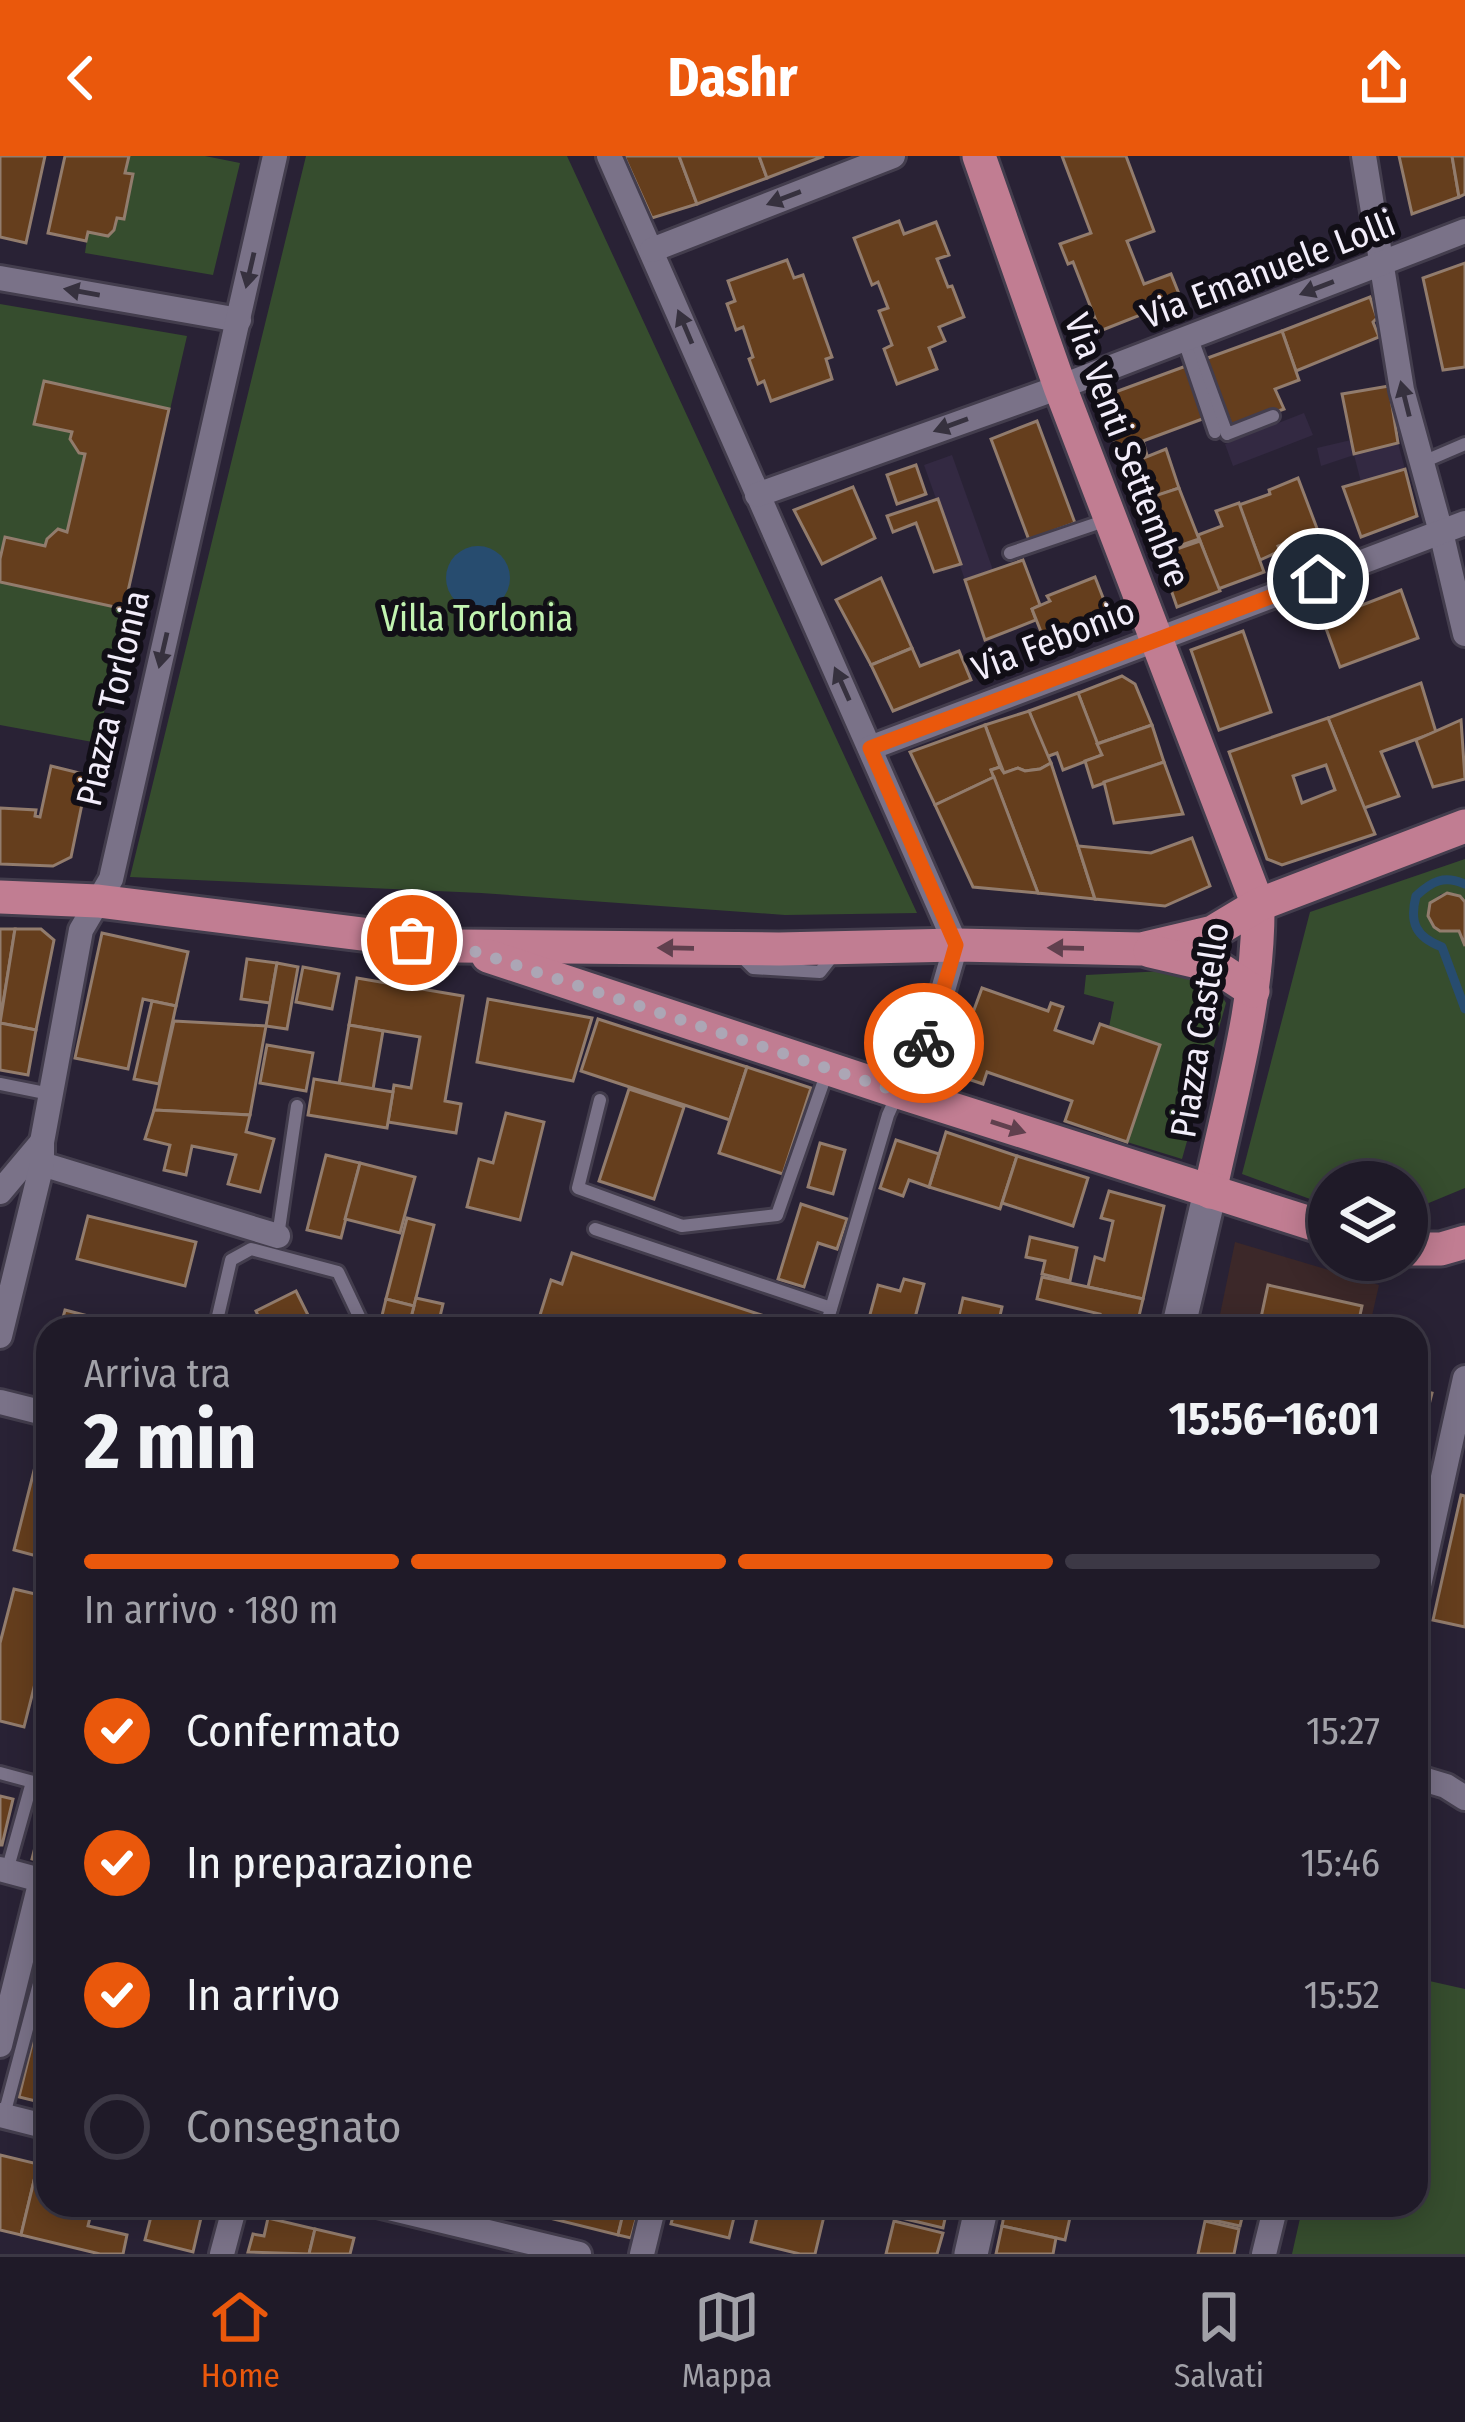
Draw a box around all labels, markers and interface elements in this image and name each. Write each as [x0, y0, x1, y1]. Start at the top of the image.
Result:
icon: back [48, 45, 114, 111]
icon: share [1351, 45, 1417, 111]
text: Dashr [668, 46, 797, 110]
one-way arrow [766, 190, 802, 209]
street label: Via Emanuele Lolli [1135, 201, 1402, 339]
one-way arrow [239, 252, 258, 290]
one-way arrow [1298, 280, 1334, 299]
one-way arrow [63, 283, 100, 302]
street label: Via Venti Settembre [1055, 307, 1199, 593]
one-way arrow [675, 309, 694, 345]
one-way arrow [1395, 380, 1414, 417]
one-way arrow [933, 417, 969, 436]
pin [1267, 528, 1369, 630]
icon: home [1285, 546, 1351, 612]
street label: Piazza Torlonia [67, 586, 159, 810]
street label: Via Febonio [966, 589, 1141, 691]
park label: Villa Torlonia [381, 597, 573, 641]
one-way arrow [153, 632, 172, 670]
one-way arrow [831, 666, 851, 701]
pin [361, 889, 463, 991]
icon: bag [379, 907, 445, 973]
street label: Piazza Castello [1161, 919, 1239, 1141]
one-way arrow [656, 938, 694, 958]
one-way arrow [1046, 938, 1084, 957]
courier [864, 983, 984, 1103]
icon: bike [891, 1010, 957, 1076]
one-way arrow [990, 1118, 1027, 1137]
map controls [1308, 1161, 1428, 1281]
button: layers [1308, 1161, 1428, 1281]
text: Arriva tra [84, 1351, 231, 1397]
text: 15:56–16:01 [1169, 1392, 1380, 1446]
text: 2 min [84, 1395, 257, 1489]
text: In arrivo · 180 m [84, 1587, 339, 1633]
icon: check [84, 1698, 150, 1764]
text: Confermato [186, 1704, 401, 1758]
text: 15:27 [1306, 1708, 1380, 1754]
icon: check [84, 1830, 150, 1896]
text: In preparazione [186, 1836, 473, 1890]
text: 15:46 [1301, 1840, 1380, 1886]
icon: check [84, 1962, 150, 2028]
text: In arrivo [186, 1968, 340, 2022]
text: 15:52 [1304, 1972, 1380, 2018]
text: Consegnato [186, 2100, 401, 2154]
tab: Home [201, 2284, 280, 2396]
tab: Mappa [682, 2284, 772, 2396]
tab: Salvati [1174, 2284, 1264, 2396]

